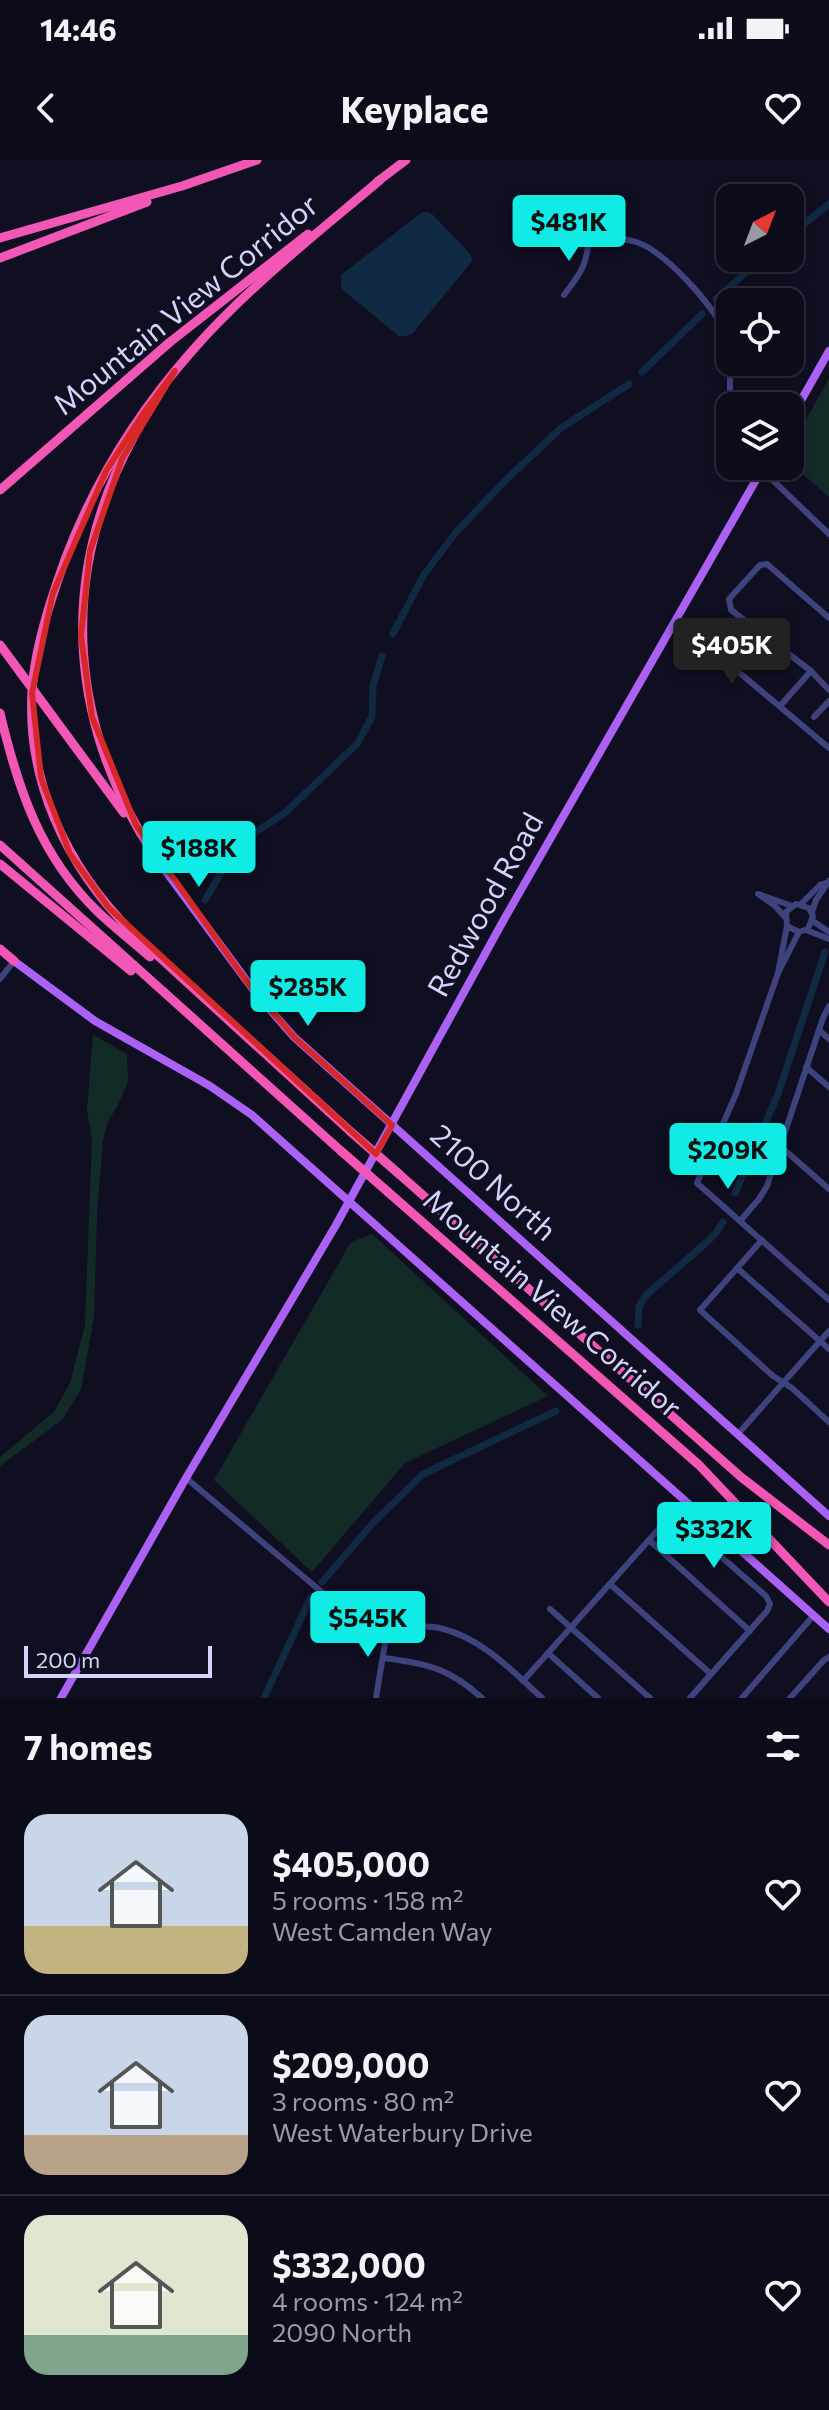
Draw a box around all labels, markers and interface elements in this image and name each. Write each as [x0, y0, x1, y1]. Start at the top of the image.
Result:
text: 14:46 [40, 10, 117, 47]
icon: back [24, 86, 68, 130]
text: Keyplace [340, 86, 489, 130]
icon: heart [761, 86, 805, 130]
north arrow [716, 184, 804, 272]
map controls [716, 184, 804, 480]
street label: Mountain View Corridor [45, 185, 324, 421]
pin: $481K [513, 195, 625, 263]
text: $481K [531, 205, 607, 236]
button: locate [716, 288, 804, 376]
button: layers [716, 392, 804, 480]
pin: $405K [676, 618, 788, 686]
text: $405K [691, 628, 773, 659]
street label: Redwood Road [418, 805, 550, 1002]
pin: $188K [143, 821, 255, 889]
text: $188K [160, 831, 238, 862]
pin: $285K [252, 960, 364, 1028]
text: $285K [269, 970, 347, 1001]
street label: 2100 North [424, 1115, 565, 1247]
pin: $209K [672, 1123, 784, 1191]
text: $209K [687, 1133, 769, 1164]
street label: Mountain View Corridor [417, 1180, 690, 1424]
pin: $332K [658, 1502, 770, 1570]
text: $332K [675, 1512, 753, 1543]
pin: $545K [312, 1591, 424, 1659]
text: $545K [328, 1601, 408, 1632]
scale bar [24, 1642, 212, 1678]
text: 200 m [36, 1646, 100, 1673]
icon: filters [761, 1724, 805, 1768]
text: 7 homes [24, 1725, 153, 1767]
text: $405,000 [272, 1842, 430, 1884]
icon: home [88, 1846, 184, 1942]
icon: heart [761, 1872, 805, 1916]
text: 5 rooms · 158 m² [272, 1884, 463, 1915]
text: West Camden Way [272, 1915, 492, 1946]
text: $209,000 [272, 2043, 430, 2085]
icon: home [88, 2047, 184, 2143]
icon: heart [761, 2073, 805, 2117]
text: 3 rooms · 80 m² [272, 2085, 454, 2116]
text: West Waterbury Drive [272, 2116, 533, 2147]
text: $332,000 [272, 2243, 426, 2285]
icon: home [88, 2247, 184, 2343]
icon: heart [761, 2273, 805, 2317]
text: 4 rooms · 124 m² [272, 2285, 463, 2316]
text: 2090 North [272, 2316, 412, 2347]

